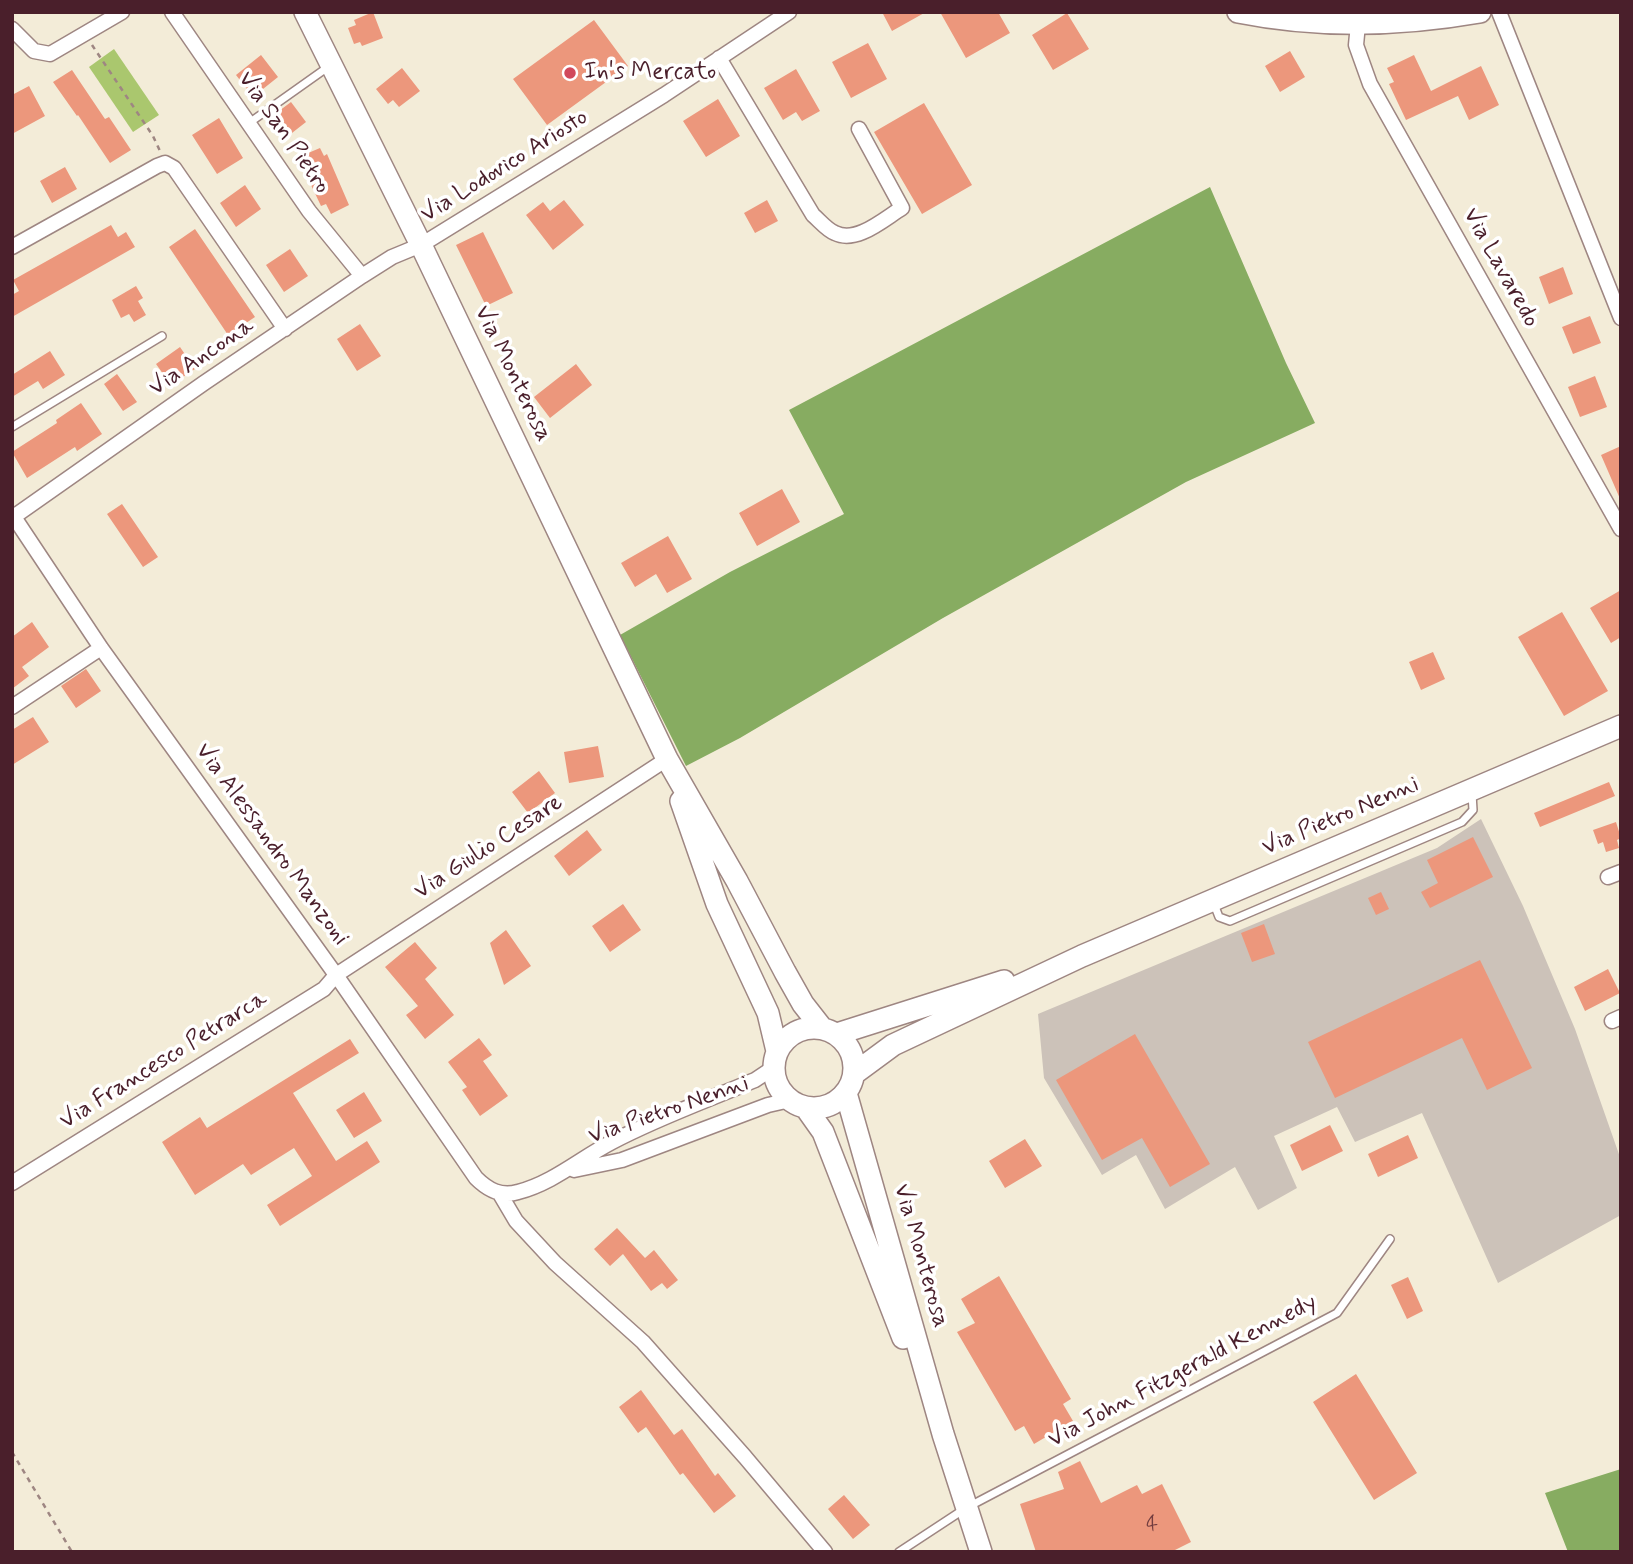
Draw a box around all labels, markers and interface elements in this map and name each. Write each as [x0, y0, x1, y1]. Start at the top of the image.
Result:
place label: In's Mercato [584, 59, 716, 87]
marker: In's Mercato [562, 65, 578, 81]
street label: Via San Pietro [230, 66, 336, 200]
street label: Via Lodovico Ariosto [416, 104, 594, 230]
street label: Via Lavaredo [1455, 203, 1545, 333]
street label: Via Monterosa [467, 301, 557, 447]
street label: Via Ancona [144, 312, 260, 404]
street label: Via Alessandro Manzoni [188, 738, 354, 952]
street label: Via Pietro Nenni [1258, 771, 1424, 863]
street label: Via Giulio Cesare [409, 789, 569, 907]
street label: Via Francesco Petrarca [55, 985, 273, 1137]
street label: Via Pietro Nenni [585, 1070, 753, 1152]
street label: Via Monterosa [886, 1181, 954, 1331]
street label: Via John Fitzgerald Kennedy [1044, 1289, 1322, 1455]
house number: 4 [1146, 1513, 1158, 1539]

